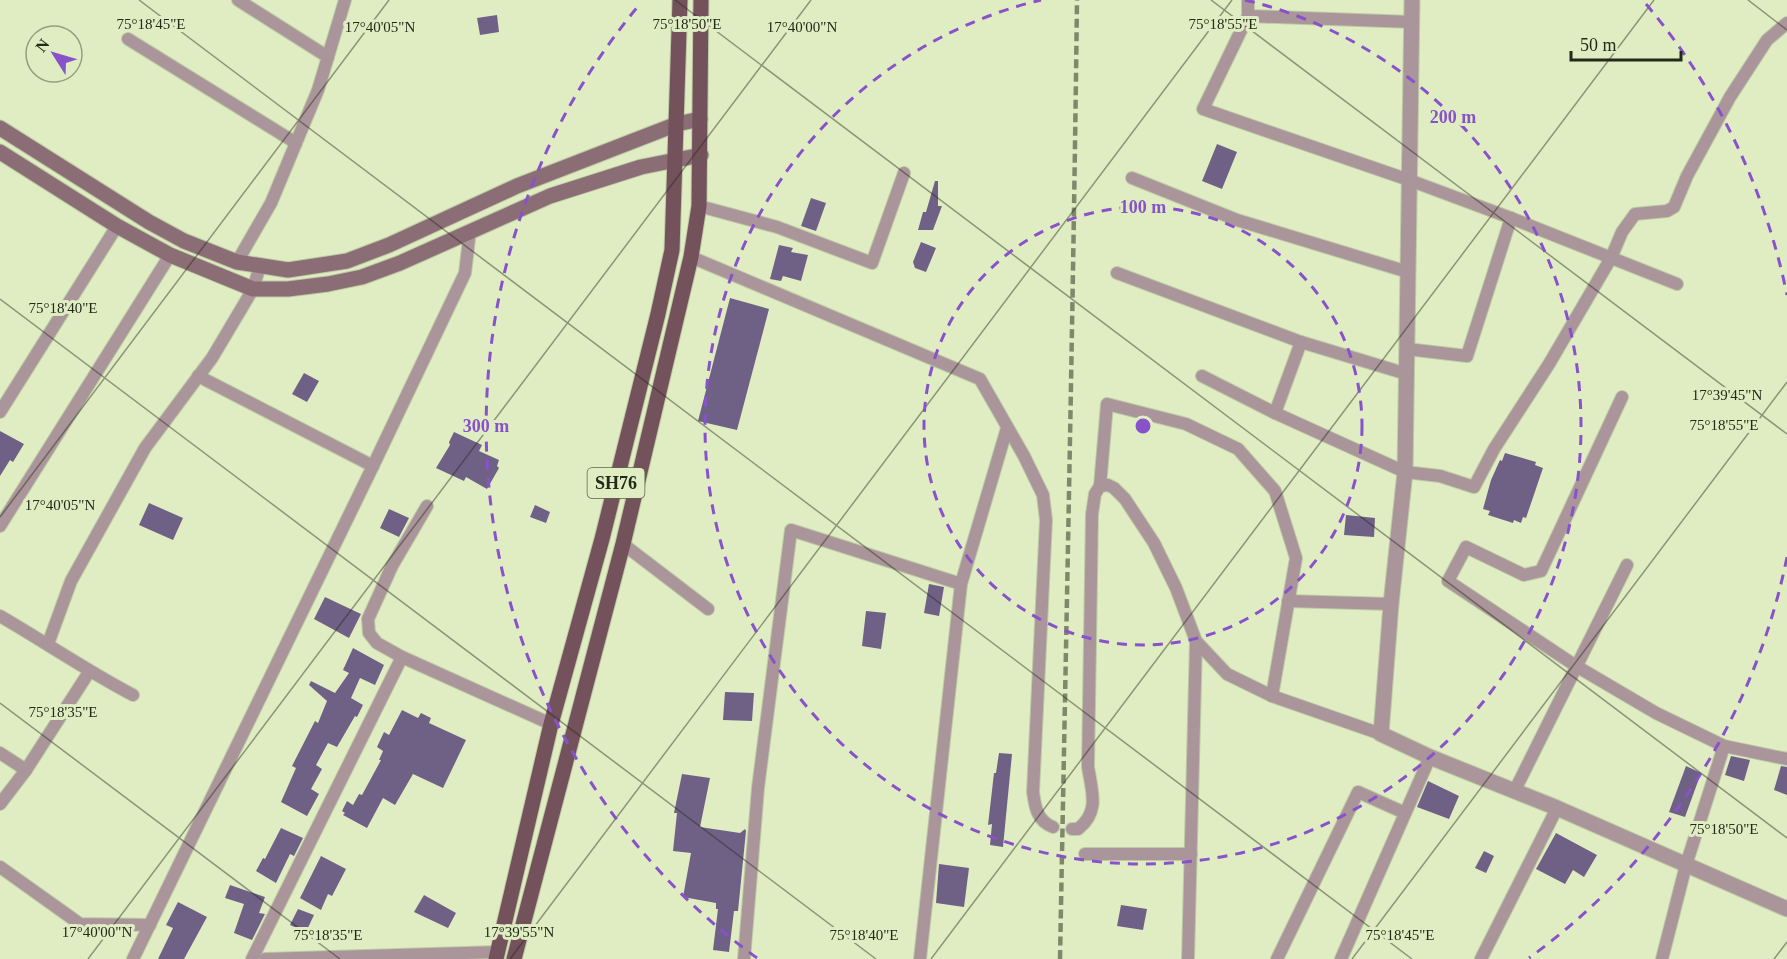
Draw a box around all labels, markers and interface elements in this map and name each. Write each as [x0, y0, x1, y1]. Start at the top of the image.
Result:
text: 75°18'45"E [117, 16, 186, 32]
text: 75°18'50"E [653, 16, 722, 32]
text: 75°18'55"E [1189, 16, 1258, 32]
text: 17°40'05"N [345, 19, 415, 35]
text: 17°40'00"N [767, 19, 837, 35]
north arrow [24, 24, 84, 84]
scale bar [1571, 24, 1680, 62]
text: N [32, 35, 53, 55]
text: 50 m [1580, 35, 1617, 55]
text: 200 m [1430, 107, 1476, 127]
text: 100 m [1120, 197, 1166, 217]
text: 75°18'40"E [29, 300, 98, 316]
text: 17°39'45"N [1692, 387, 1762, 403]
text: 300 m [463, 416, 509, 436]
centre of rings [1133, 416, 1153, 436]
text: 75°18'55"E [1690, 417, 1759, 433]
road number: SH76 [588, 468, 644, 498]
text: 17°40'05"N [25, 497, 95, 513]
text: 75°18'35"E [29, 704, 98, 720]
text: 75°18'50"E [1690, 821, 1759, 837]
text: 17°40'00"N [62, 924, 132, 940]
text: 17°39'55"N [484, 924, 554, 940]
text: 75°18'35"E [294, 927, 363, 943]
text: 75°18'40"E [830, 927, 899, 943]
text: 75°18'45"E [1366, 927, 1435, 943]

